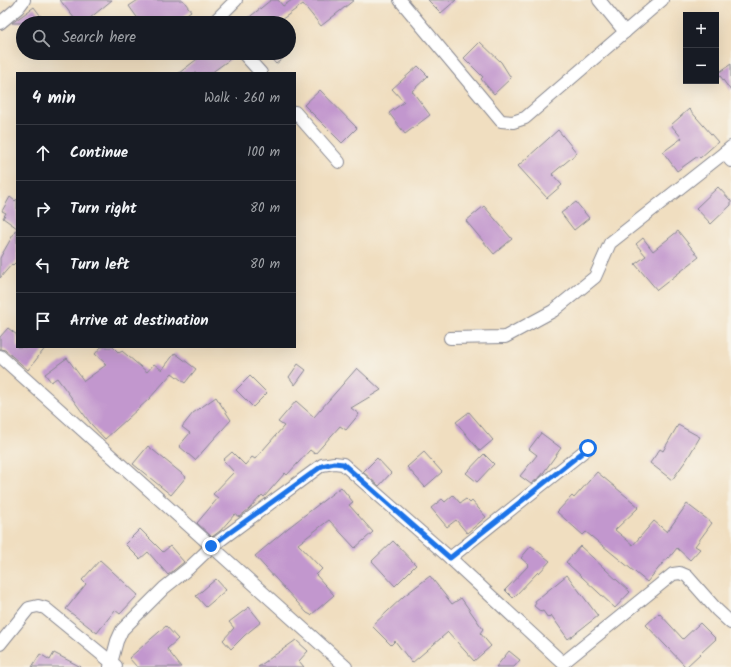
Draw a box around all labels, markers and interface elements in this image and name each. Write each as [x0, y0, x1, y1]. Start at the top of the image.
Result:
map controls [683, 12, 719, 84]
button: + [683, 12, 719, 48]
search box [16, 16, 296, 60]
text: Search here [62, 26, 136, 50]
icon: search [30, 27, 52, 49]
button: − [683, 48, 719, 84]
text: 4 min [32, 85, 76, 112]
text: Walk · 260 m [204, 88, 280, 109]
text: Continue [70, 141, 128, 165]
icon: ahead [32, 142, 54, 164]
text: 100 m [247, 142, 280, 163]
text: Turn right [70, 197, 137, 221]
icon: right [32, 198, 54, 220]
text: 80 m [250, 198, 280, 219]
text: Turn left [70, 253, 130, 277]
icon: left [32, 254, 54, 276]
text: 80 m [250, 254, 280, 275]
text: Arrive at destination [70, 309, 209, 333]
icon: arrive [32, 310, 54, 332]
route start [579, 439, 597, 457]
route end [202, 537, 220, 555]

